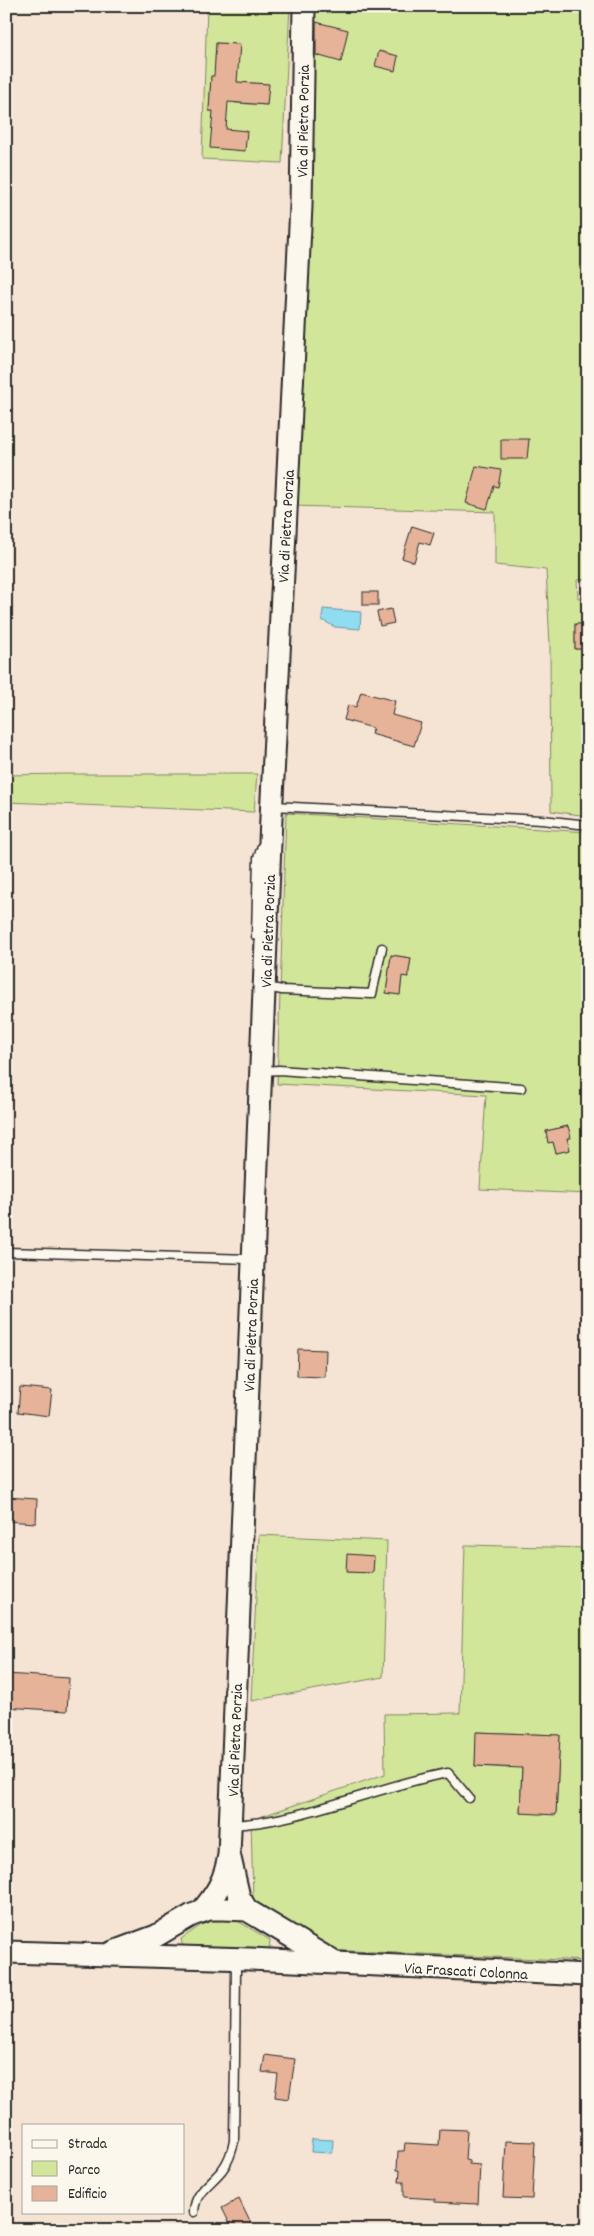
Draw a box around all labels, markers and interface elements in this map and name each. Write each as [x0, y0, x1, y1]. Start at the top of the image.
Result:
street label: Via di Pietra Porzia [292, 64, 317, 178]
street label: Via di Pietra Porzia [273, 469, 302, 583]
street label: Via di Pietra Porzia [256, 874, 283, 988]
street label: Via di Pietra Porzia [239, 1278, 266, 1392]
street label: Via di Pietra Porzia [223, 1683, 250, 1797]
street label: Via Frascati Colonna [403, 1958, 529, 1987]
legend [22, 2124, 185, 2214]
text: Strada [68, 2134, 108, 2156]
text: Parco [68, 2160, 100, 2182]
text: Edificio [68, 2184, 107, 2206]

